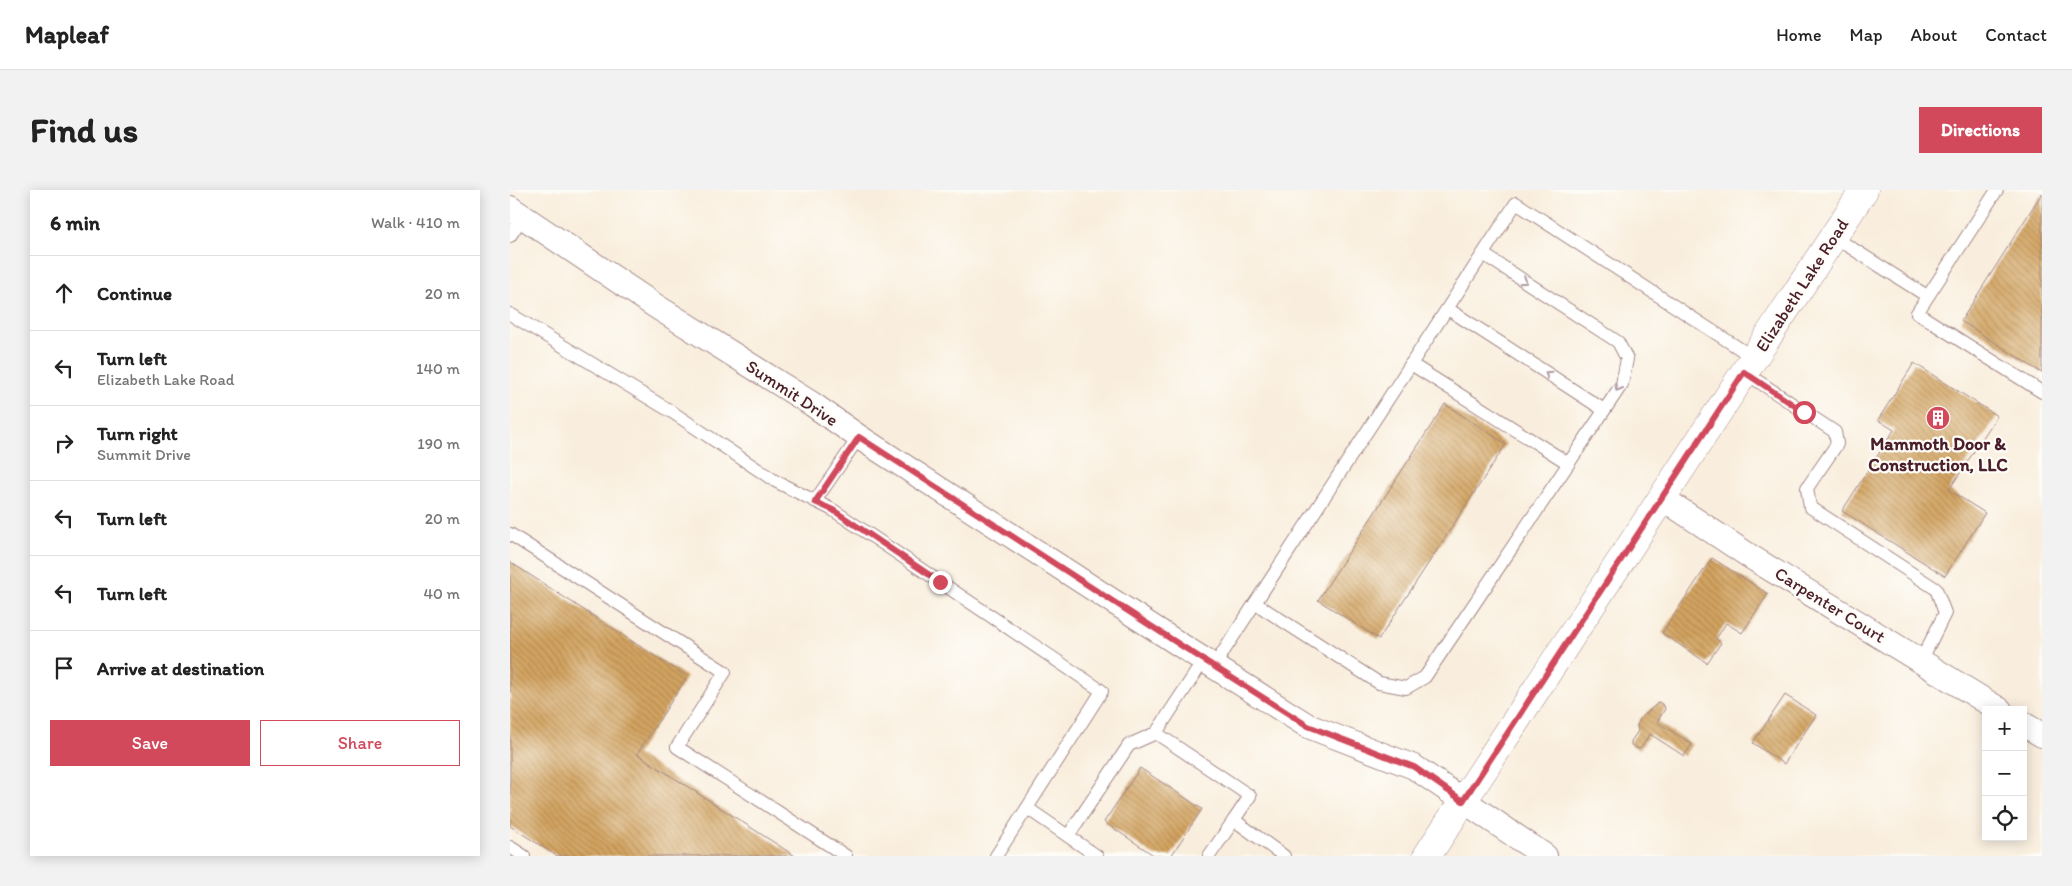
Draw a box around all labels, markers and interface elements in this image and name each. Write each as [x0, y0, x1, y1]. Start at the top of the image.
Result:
text: Mapleaf [25, 20, 109, 49]
text: Home [1776, 24, 1822, 46]
text: Map [1850, 24, 1883, 46]
text: About [1911, 24, 1957, 46]
text: Contact [1985, 24, 2047, 46]
button: Directions [1919, 107, 2042, 153]
text: Find us [30, 109, 138, 151]
text: 6 min [50, 210, 100, 235]
text: Walk · 410 m [371, 213, 460, 232]
street label: Elizabeth Lake Road [1751, 214, 1853, 356]
one-way arrow [1519, 274, 1528, 284]
icon: ahead [50, 279, 78, 307]
text: Continue [97, 282, 172, 305]
text: 20 m [425, 284, 460, 303]
text: Turn left [97, 347, 167, 370]
icon: left [50, 354, 78, 382]
street label: Summit Drive [742, 355, 842, 431]
text: 140 m [416, 359, 460, 378]
text: Elizabeth Lake Road [97, 370, 235, 389]
one-way arrow [1545, 371, 1554, 380]
one-way arrow [1615, 383, 1625, 392]
route start [1793, 401, 1816, 424]
building icon: Mammoth Door & Construction, LLC [1925, 405, 1951, 431]
text: Turn right [97, 422, 178, 445]
icon: right [50, 429, 78, 457]
place label: Mammoth Door & Construction, LLC [1868, 433, 2008, 476]
text: 190 m [417, 434, 460, 453]
text: Summit Drive [97, 445, 191, 464]
icon: left [50, 504, 78, 532]
text: Turn left [97, 507, 167, 530]
text: 20 m [425, 509, 460, 528]
street label: Carpenter Court [1771, 562, 1890, 648]
route end [929, 571, 952, 594]
icon: left [50, 579, 78, 607]
text: Turn left [97, 582, 167, 605]
text: 40 m [423, 584, 460, 603]
icon: arrive [50, 654, 78, 682]
text: Arrive at destination [97, 657, 264, 680]
map controls [1982, 706, 2027, 841]
button: + [1982, 706, 2027, 751]
button: Save [50, 720, 250, 766]
button: Share [260, 720, 460, 766]
button: − [1982, 751, 2027, 796]
button: locate [1982, 796, 2027, 841]

